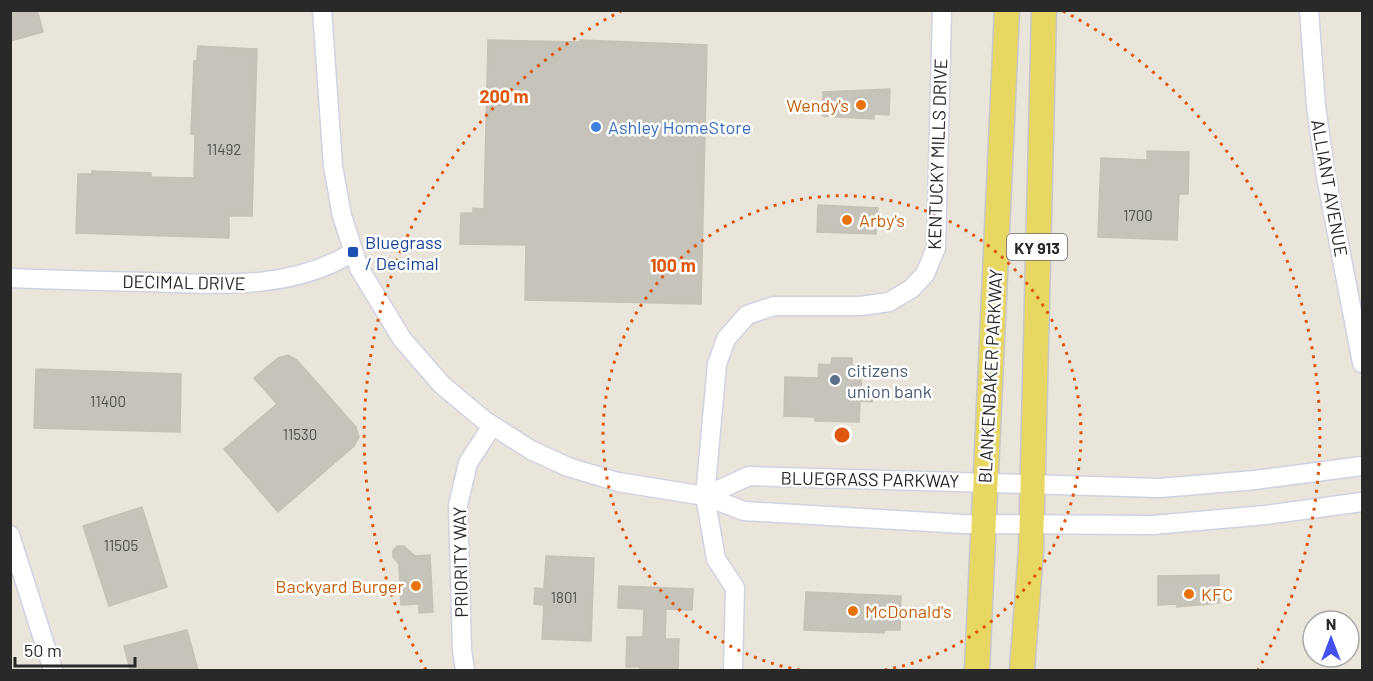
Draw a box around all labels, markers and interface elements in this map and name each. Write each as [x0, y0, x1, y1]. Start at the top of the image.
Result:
street label: KENTUCKY MILLS DRIVE [923, 58, 951, 250]
text: 200 m [479, 85, 529, 107]
place label: Wendy's [786, 94, 849, 116]
marker: Wendy's [854, 98, 868, 112]
place label: Ashley HomeStore [608, 116, 751, 138]
street label: ALLIANT AVENUE [1307, 118, 1353, 258]
marker: Ashley HomeStore [589, 120, 603, 134]
house number: 11492 [207, 140, 241, 158]
house number: 1700 [1123, 206, 1153, 224]
place label: Arby's [859, 209, 905, 231]
marker: Arby's [840, 213, 854, 227]
place label: Bluegrass / Decimal [365, 231, 442, 274]
road number: KY 913 [1007, 234, 1067, 260]
marker: Bluegrass / Decimal [346, 245, 360, 259]
text: 100 m [650, 254, 696, 276]
street label: BLANKENBAKER PARKWAY [973, 268, 1007, 484]
street label: DECIMAL DRIVE [122, 270, 246, 294]
place label: citizens union bank [847, 359, 932, 402]
marker: citizens union bank [828, 373, 842, 387]
house number: 11400 [90, 392, 126, 410]
house number: 11530 [283, 425, 317, 443]
centre of rings [832, 425, 852, 445]
street label: BLUEGRASS PARKWAY [780, 466, 960, 492]
street label: PRIORITY WAY [448, 506, 472, 618]
house number: 11505 [104, 536, 138, 554]
place label: Backyard Burger [275, 575, 404, 597]
marker: Backyard Burger [409, 579, 423, 593]
place label: KFC [1201, 583, 1233, 605]
marker: KFC [1182, 587, 1196, 601]
house number: 1801 [551, 588, 577, 606]
place label: McDonald's [865, 600, 952, 622]
marker: McDonald's [846, 604, 860, 618]
north arrow [1301, 609, 1361, 669]
text: N [1326, 614, 1336, 633]
scale bar [15, 630, 135, 668]
text: 50 m [24, 639, 62, 661]

